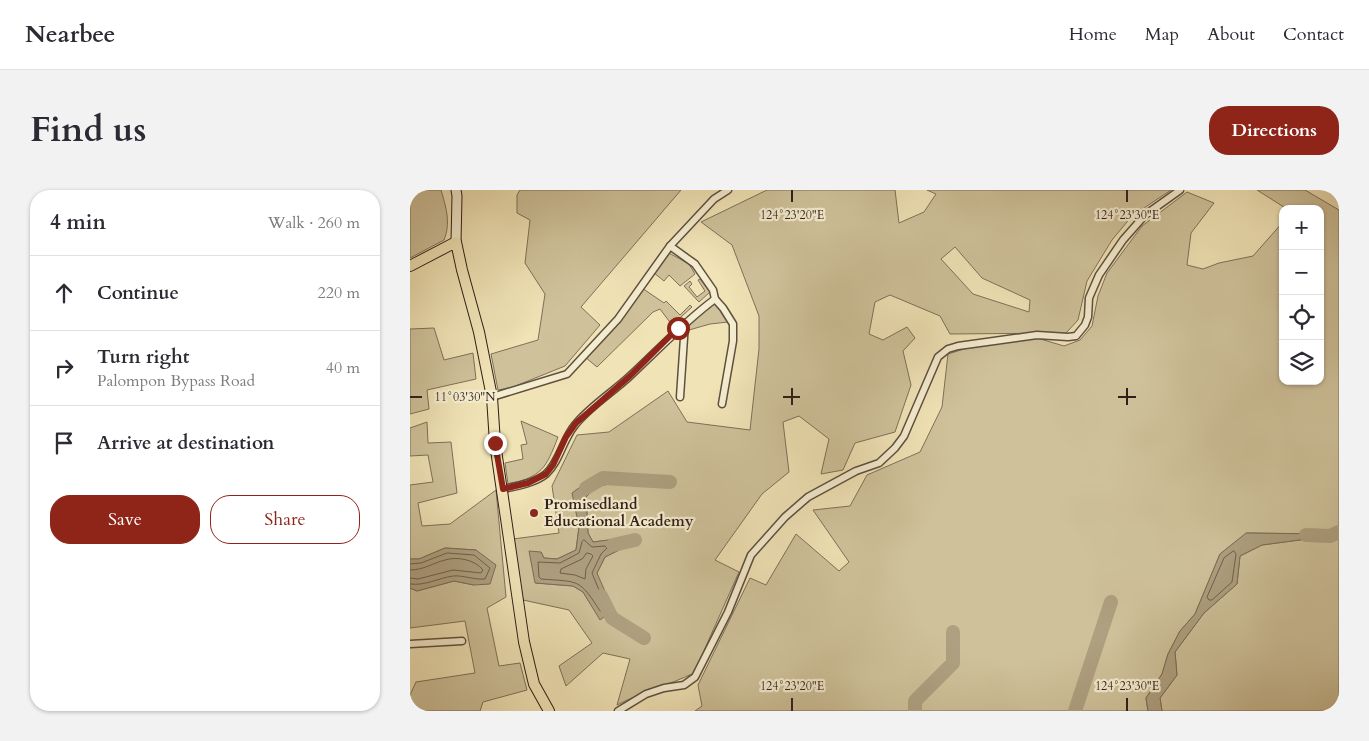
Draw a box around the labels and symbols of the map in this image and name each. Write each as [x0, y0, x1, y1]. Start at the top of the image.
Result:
text: 124°23'20"E [760, 207, 824, 223]
text: 124°23'30"E [1095, 207, 1159, 223]
route start [667, 317, 690, 340]
text: 11°03'30"N [435, 389, 496, 405]
route end [484, 432, 507, 455]
place label: Promisedland Educational Academy [544, 494, 694, 531]
marker: Promisedland Educational Academy [528, 507, 540, 519]
text: 124°23'20"E [760, 678, 824, 694]
text: 124°23'30"E [1095, 678, 1159, 694]

